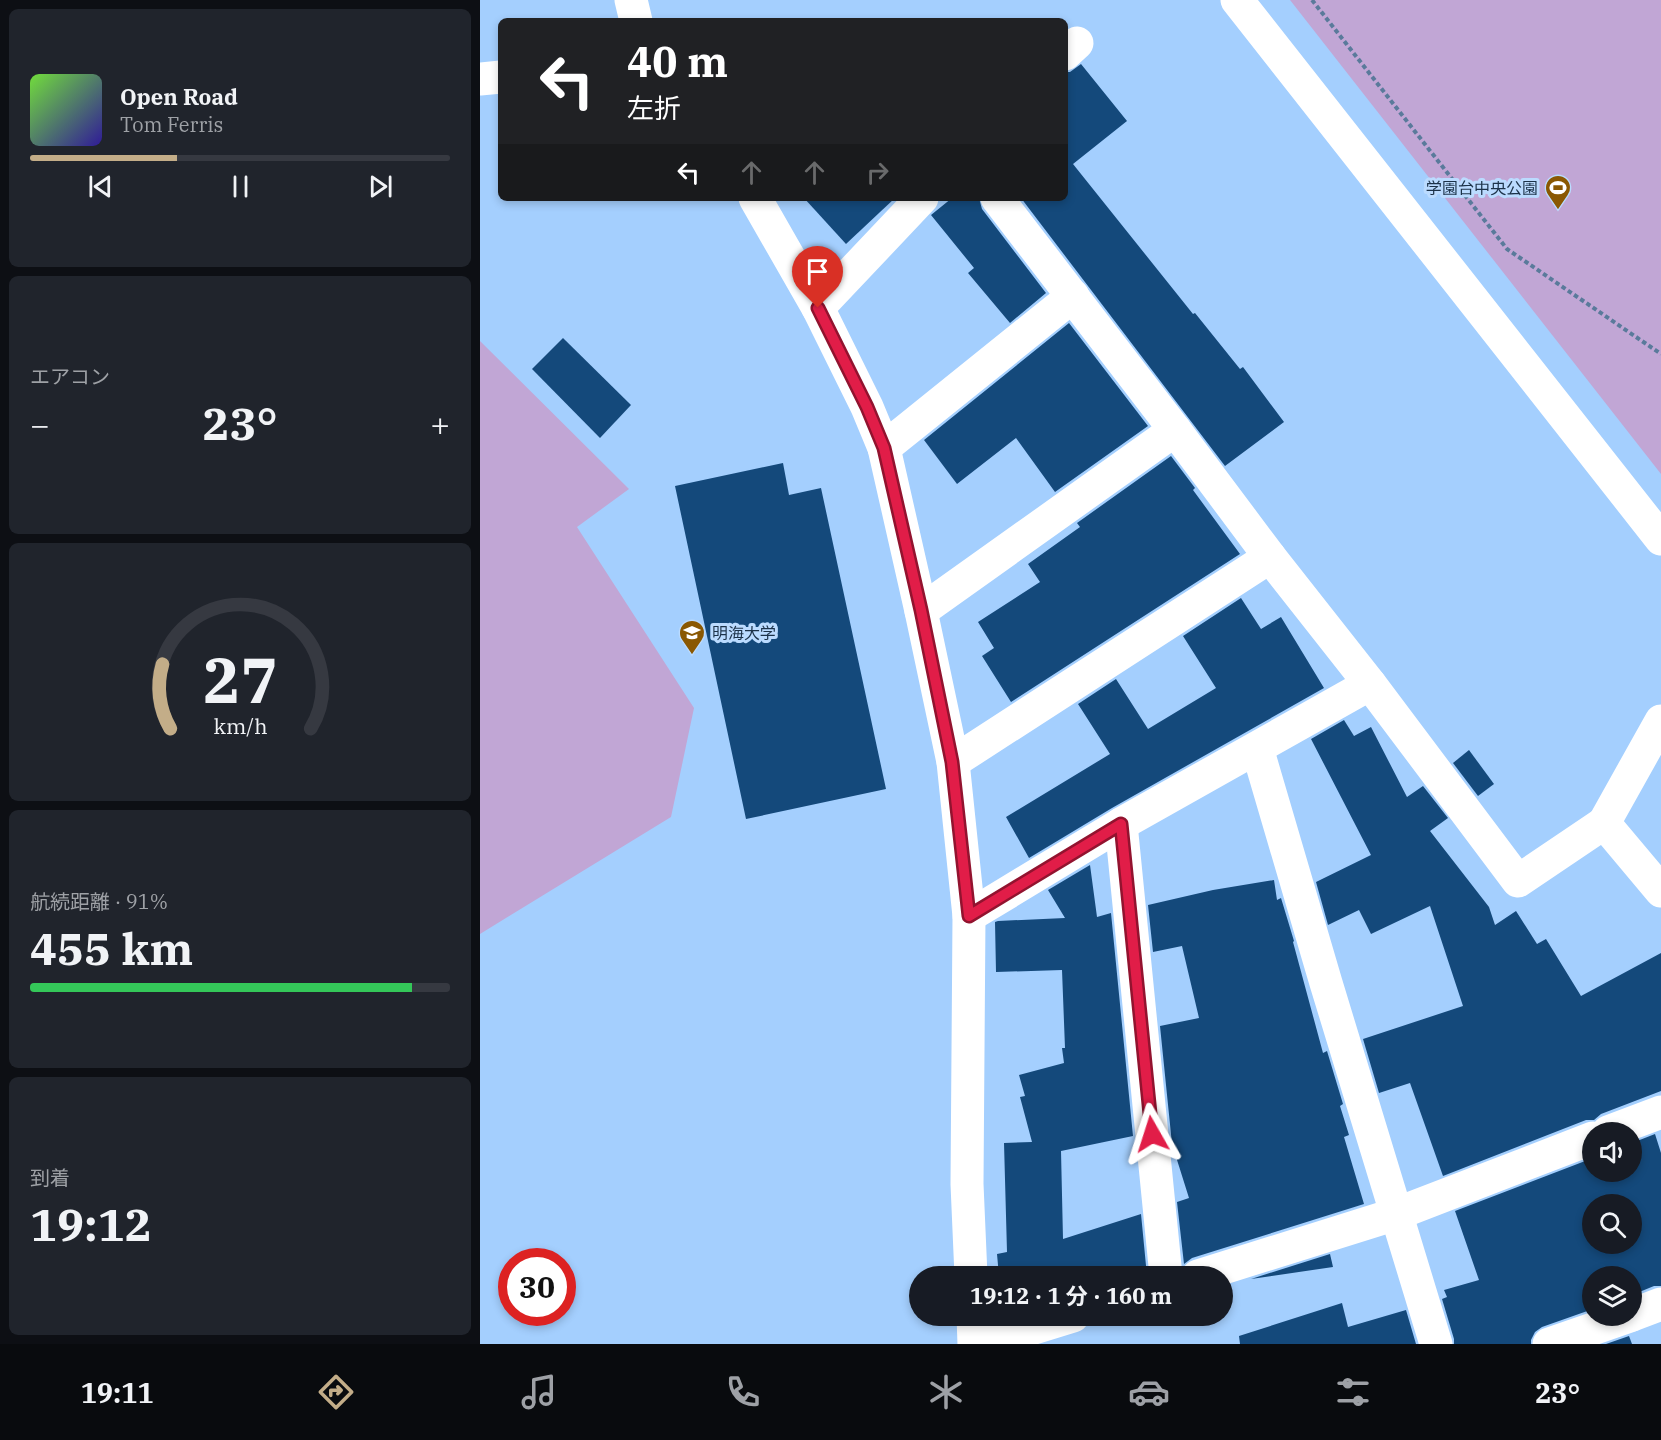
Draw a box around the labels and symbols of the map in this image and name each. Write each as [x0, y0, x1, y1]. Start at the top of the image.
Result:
sports icon: 学園台中央公園 [1543, 173, 1573, 211]
place label: 学園台中央公園 [1426, 178, 1538, 198]
pin [792, 246, 843, 308]
school or university icon: 明海大学 [677, 618, 707, 656]
place label: 明海大学 [712, 623, 776, 643]
position arrow [1120, 1102, 1184, 1166]
speed limit sign: 30 [498, 1248, 576, 1326]

